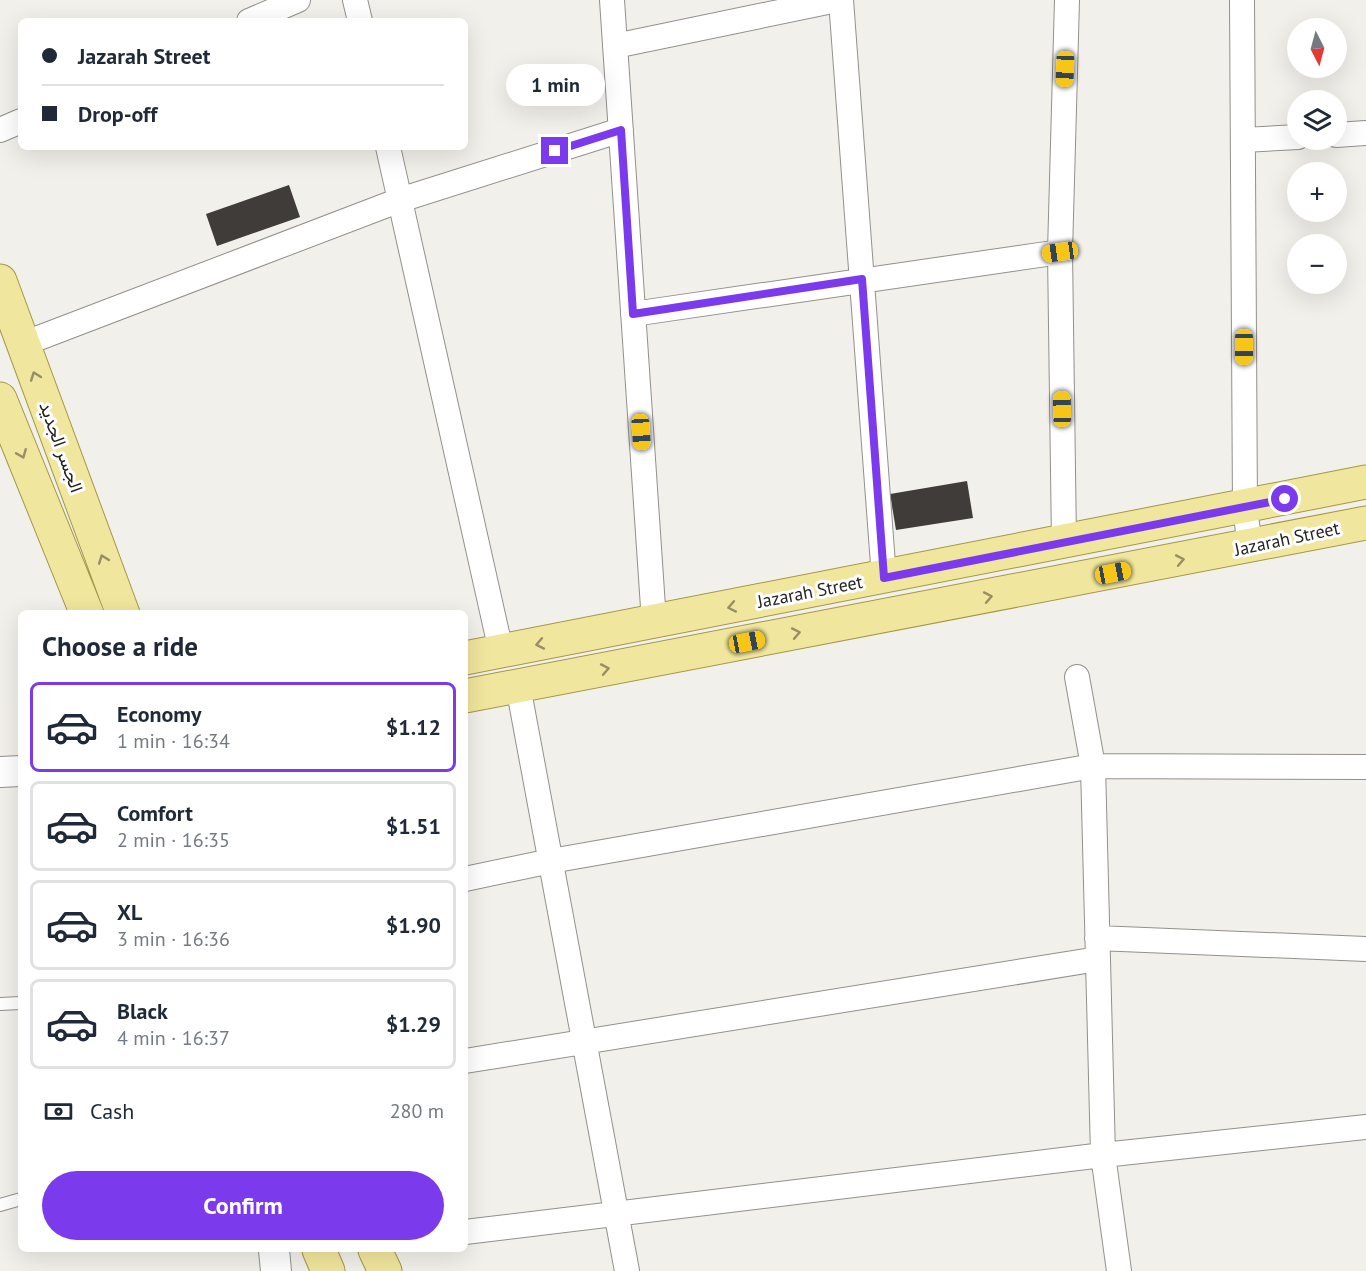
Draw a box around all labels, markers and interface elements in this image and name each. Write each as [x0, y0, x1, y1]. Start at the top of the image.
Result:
north arrow [1287, 18, 1347, 78]
map controls [1287, 18, 1347, 294]
text: Jazarah Street [78, 42, 210, 70]
car [1055, 51, 1075, 87]
callout: 1 min [506, 64, 604, 106]
text: 1 min [531, 72, 580, 98]
button: layers [1287, 90, 1347, 150]
text: Drop-off [78, 100, 157, 128]
route end [541, 137, 568, 164]
button: + [1287, 162, 1347, 222]
button: − [1287, 234, 1347, 294]
car [1041, 241, 1079, 263]
car [1235, 329, 1253, 365]
one-way arrow [29, 371, 42, 382]
car [1053, 391, 1071, 427]
street label: الجسر الجديد [34, 398, 89, 495]
car [631, 413, 651, 451]
one-way arrow [15, 447, 27, 458]
route start [1271, 485, 1298, 512]
street label: Jazarah Street [1231, 516, 1342, 561]
one-way arrow [97, 554, 110, 565]
one-way arrow [1174, 554, 1184, 567]
car [1094, 561, 1132, 585]
street label: Jazarah Street [754, 570, 865, 613]
one-way arrow [983, 591, 993, 604]
one-way arrow [727, 600, 737, 613]
one-way arrow [791, 627, 801, 640]
text: Choose a ride [42, 629, 198, 663]
car [728, 630, 766, 654]
one-way arrow [535, 637, 545, 650]
one-way arrow [600, 663, 610, 676]
icon: car [45, 700, 99, 754]
text: Economy [117, 700, 201, 728]
text: $1.12 [386, 713, 441, 741]
text: 1 min · 16:34 [117, 728, 230, 754]
icon: car [45, 799, 99, 853]
text: Comfort [117, 799, 193, 827]
text: $1.51 [386, 812, 441, 840]
text: 2 min · 16:35 [117, 827, 230, 853]
icon: car [45, 898, 99, 952]
text: XL [117, 898, 142, 926]
text: $1.90 [386, 911, 441, 939]
text: 3 min · 16:36 [117, 926, 230, 952]
icon: car [45, 997, 99, 1051]
text: Black [117, 997, 168, 1025]
text: $1.29 [386, 1010, 441, 1038]
text: 4 min · 16:37 [117, 1025, 230, 1051]
icon: cash [42, 1095, 75, 1128]
text: Cash [90, 1097, 134, 1125]
text: 280 m [390, 1098, 444, 1124]
button: Confirm [42, 1171, 444, 1240]

